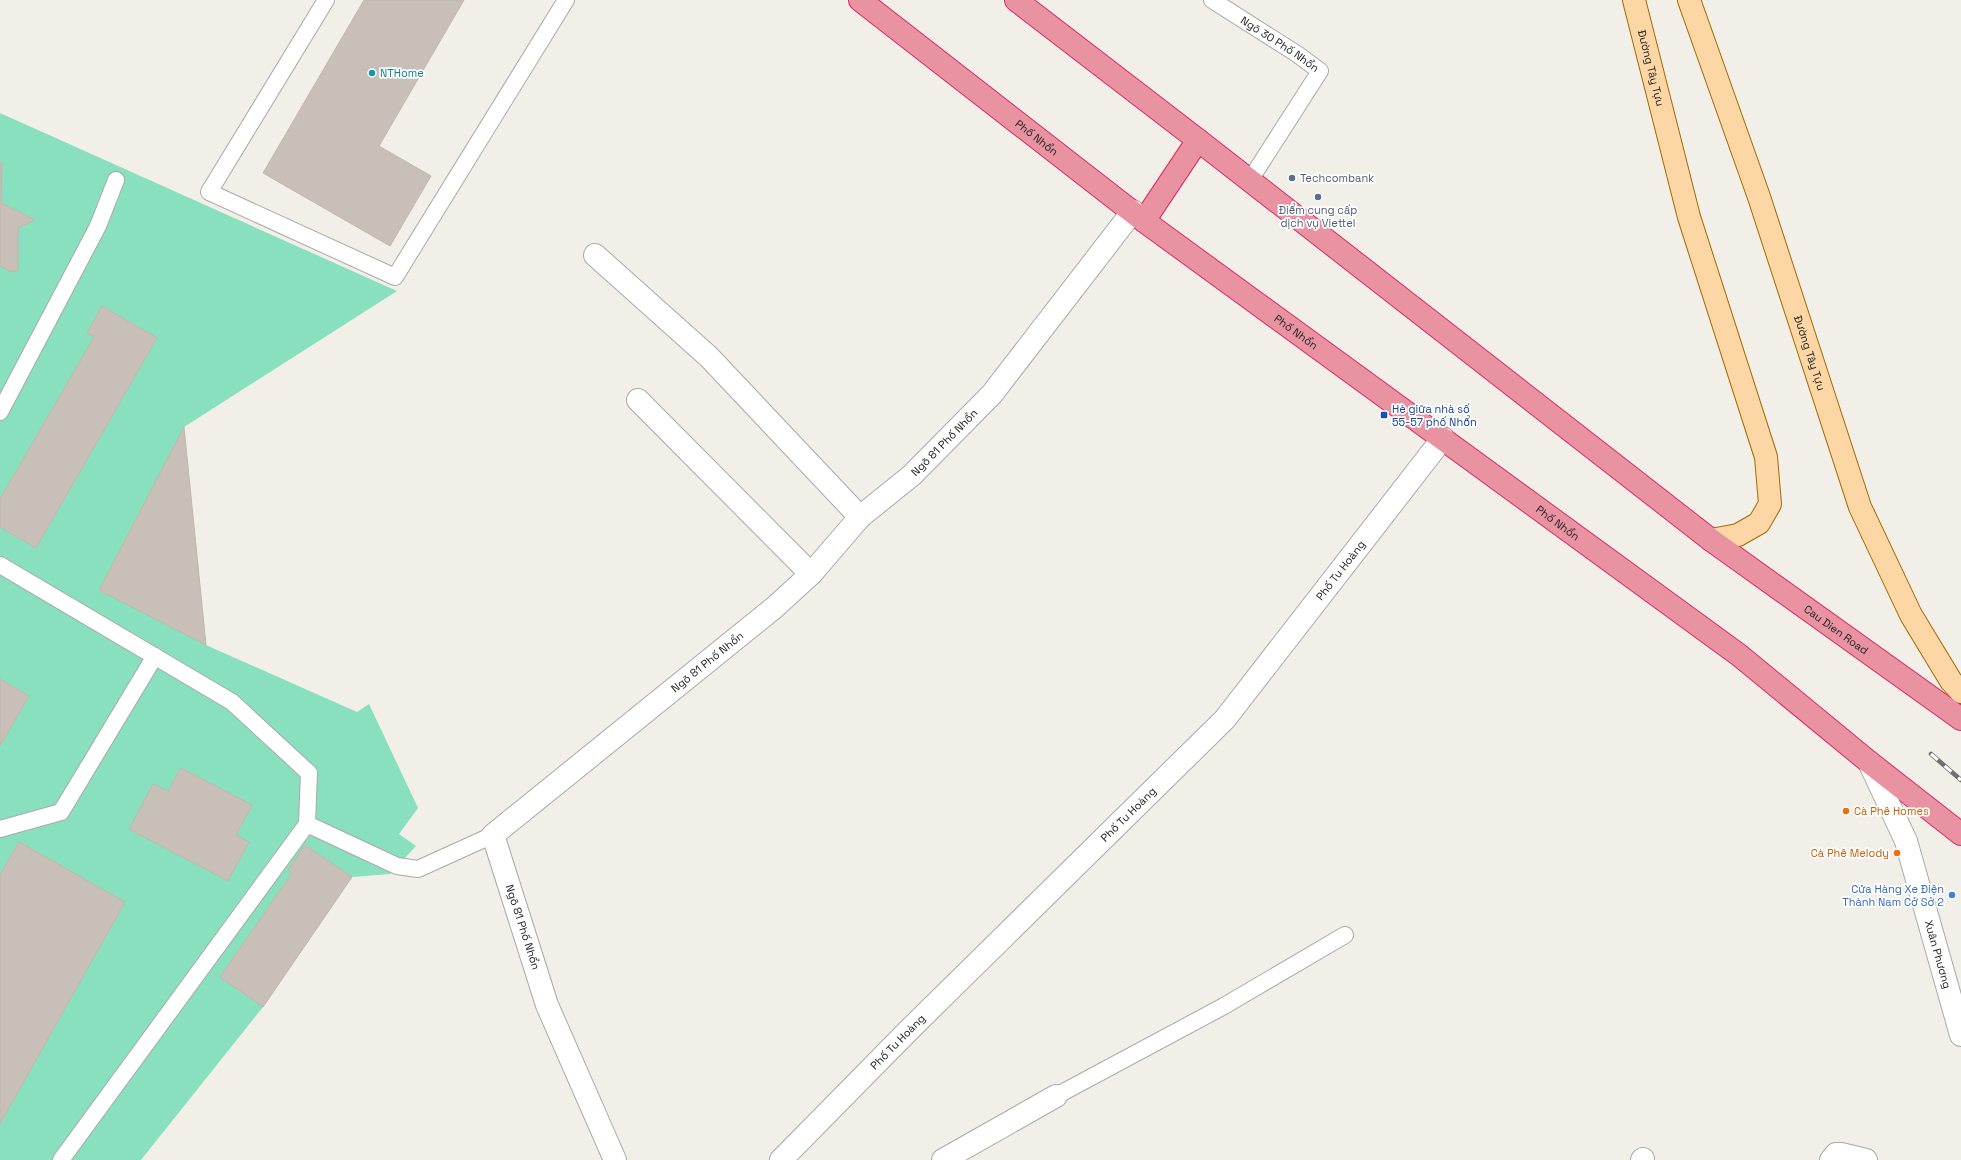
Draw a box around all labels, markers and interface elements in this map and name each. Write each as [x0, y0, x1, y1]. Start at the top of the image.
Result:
street label: Ngõ 30 Phố Nhổn [1238, 13, 1322, 75]
street label: Đường Tây Tựu [1635, 28, 1668, 107]
place label: NTHome [380, 66, 424, 80]
marker: NTHome [367, 68, 377, 78]
street label: Phố Nhổn [1012, 116, 1061, 159]
place label: Techcombank [1300, 171, 1374, 185]
marker: Techcombank [1287, 173, 1297, 183]
marker: Điểm cung cấp dịch vụ Viettel [1313, 192, 1323, 202]
place label: Điểm cung cấp dịch vụ Viettel [1279, 203, 1357, 230]
street label: Phố Nhổn [1271, 311, 1321, 352]
street label: Đường Tây Tựu [1791, 314, 1829, 392]
place label: Hè giữa nhà số 55-57 phố Nhổn [1392, 402, 1477, 429]
street label: Ngõ 81 Phố Nhổn [908, 406, 980, 479]
marker: Hè giữa nhà số 55-57 phố Nhổn [1379, 410, 1389, 420]
street label: Phố Nhổn [1533, 502, 1582, 543]
street label: Phố Tu Hoàng [1313, 538, 1368, 603]
street label: Cau Dien Road [1801, 602, 1871, 657]
street label: Ngõ 81 Phố Nhổn [668, 628, 746, 695]
street label: Phố Tu Hoàng [1098, 784, 1159, 845]
place label: Cà Phê Homes [1854, 804, 1929, 818]
marker: Cà Phê Homes [1841, 806, 1851, 816]
place label: Cà Phê Melody [1811, 846, 1889, 860]
marker: Cà Phê Melody [1892, 848, 1902, 858]
place label: Cửa Hàng Xe Điện Thành Nam Cở Sở 2 [1842, 882, 1944, 909]
street label: Ngõ 81 Phố Nhổn [503, 883, 543, 971]
marker: Cửa Hàng Xe Điện Thành Nam Cở Sở 2 [1947, 890, 1957, 900]
street label: Xuân Phương [1922, 918, 1954, 990]
street label: Phố Tu Hoàng [867, 1011, 928, 1072]

